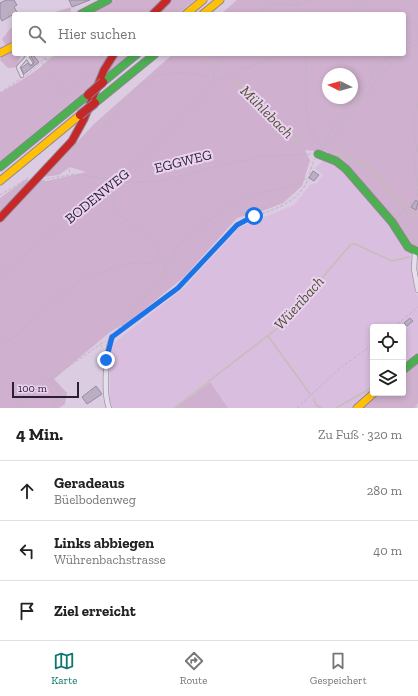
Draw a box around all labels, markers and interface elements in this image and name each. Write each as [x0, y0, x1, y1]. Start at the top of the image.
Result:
search box [12, 12, 406, 56]
icon: search [26, 23, 48, 45]
text: Hier suchen [58, 25, 136, 43]
north arrow [322, 68, 358, 104]
water label: Mühlebach [237, 82, 297, 142]
street label: EGGWEG [153, 146, 214, 177]
street label: BODENWEG [62, 165, 133, 227]
route start [245, 207, 263, 225]
water label: Wüeribach [270, 272, 328, 334]
map controls [370, 324, 406, 396]
button: locate [370, 324, 406, 360]
route end [97, 351, 115, 369]
button: layers [370, 360, 406, 396]
scale bar [12, 380, 79, 399]
text: 100 m [18, 382, 47, 395]
text: 4 Min. [16, 424, 63, 444]
text: Zu Fuß · 320 m [318, 427, 402, 442]
text: Geradeaus [54, 474, 125, 492]
icon: ahead [16, 480, 38, 502]
text: 280 m [367, 483, 402, 498]
text: Büelbodenweg [54, 492, 136, 507]
text: Links abbiegen [54, 534, 154, 552]
icon: left [16, 540, 38, 562]
text: 40 m [373, 543, 402, 558]
text: Wührenbachstrasse [54, 552, 166, 567]
icon: arrive [16, 600, 38, 622]
text: Ziel erreicht [54, 602, 136, 620]
tab: Karte [51, 650, 77, 687]
tab: Route [180, 650, 207, 687]
tab: Gespeichert [310, 650, 367, 687]

